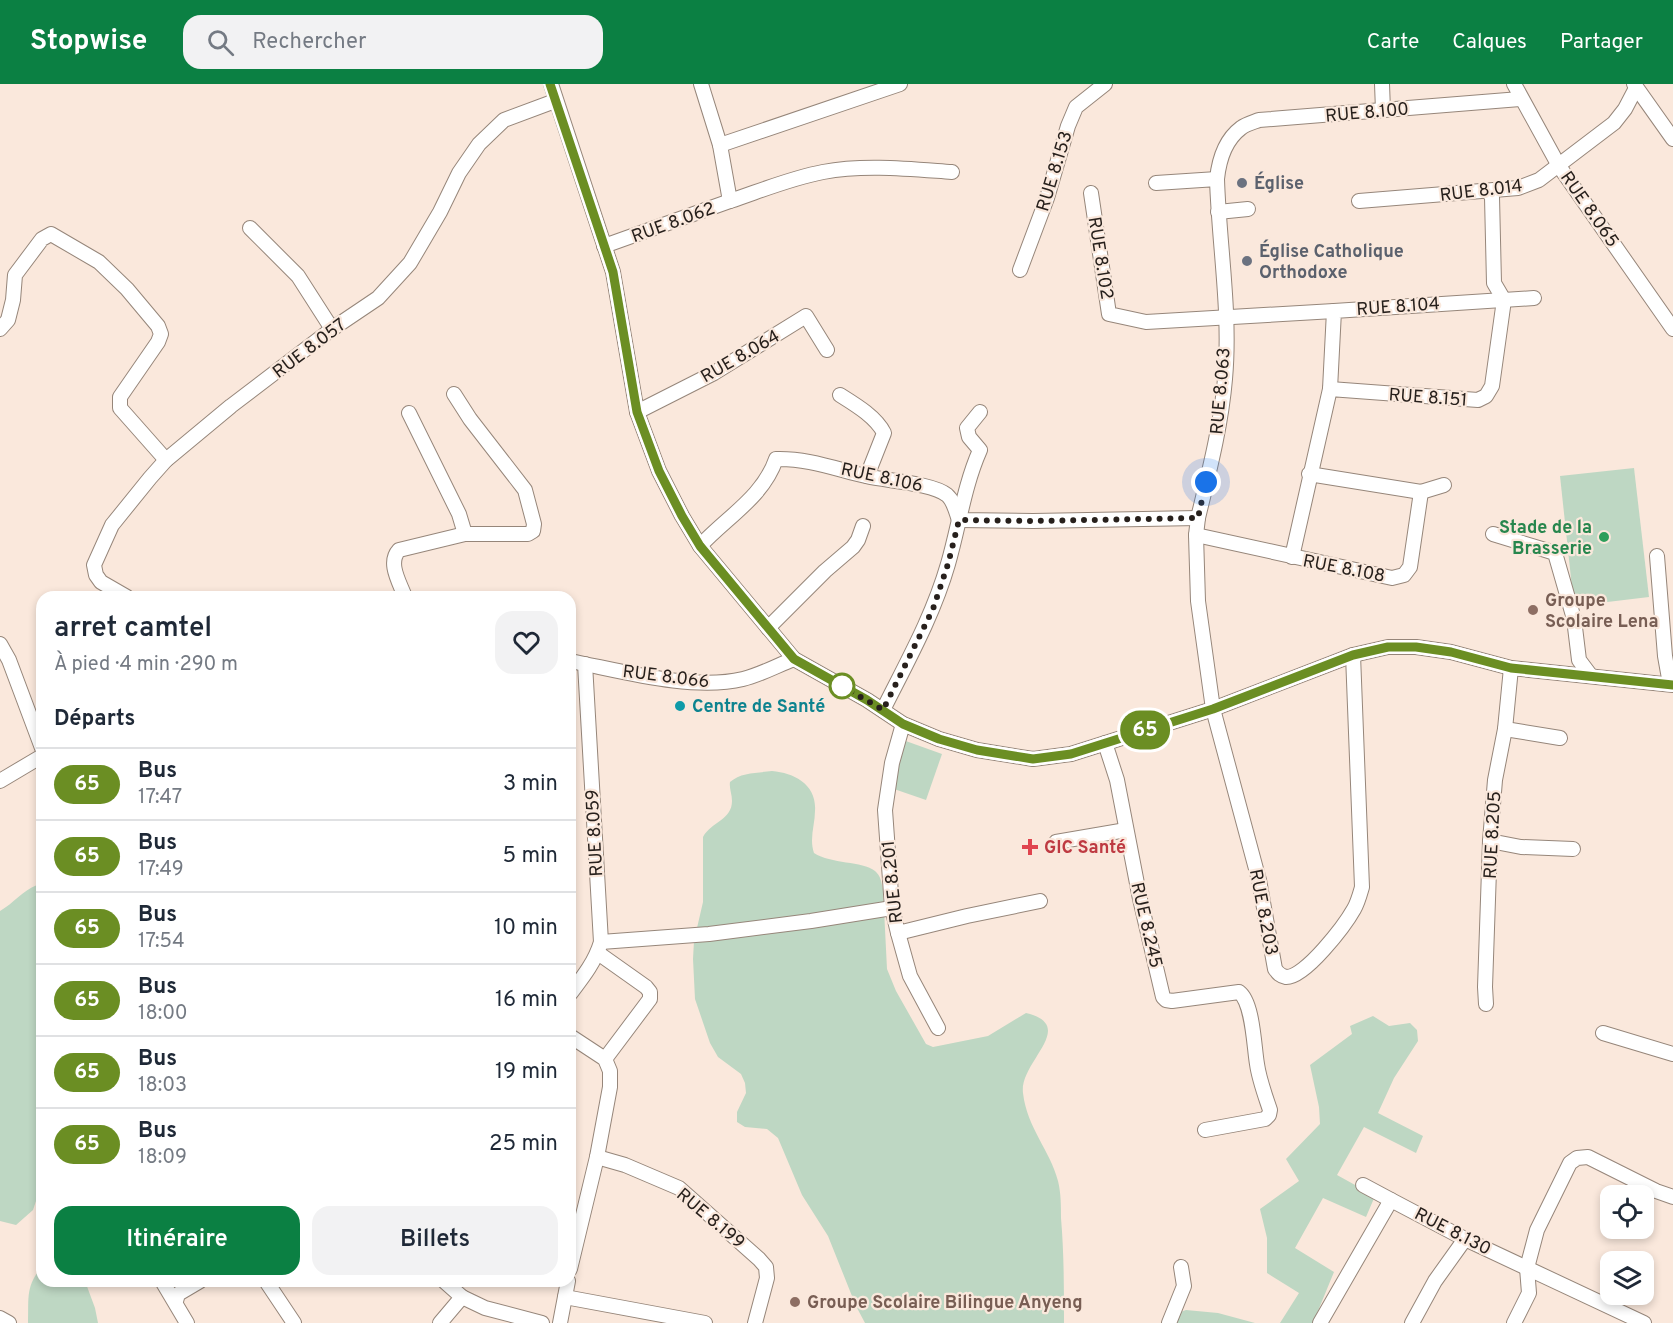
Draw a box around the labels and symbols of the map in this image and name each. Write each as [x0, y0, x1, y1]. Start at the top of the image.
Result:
street label: RUE 8.100 [1324, 98, 1410, 129]
street label: RUE 8.153 [1032, 128, 1079, 214]
street label: RUE 8.065 [1554, 167, 1623, 252]
place label: Église [1254, 171, 1304, 196]
street label: RUE 8.014 [1438, 175, 1524, 208]
marker: Église [1235, 176, 1249, 190]
street label: RUE 8.062 [628, 198, 719, 249]
street label: RUE 8.102 [1082, 215, 1117, 301]
place label: Église Catholique Orthodoxe [1259, 239, 1404, 285]
marker: Église Catholique Orthodoxe [1240, 254, 1254, 268]
street label: RUE 8.104 [1356, 293, 1441, 322]
street label: RUE 8.057 [269, 314, 351, 384]
street label: RUE 8.064 [697, 325, 784, 389]
street label: RUE 8.063 [1206, 347, 1237, 436]
street label: RUE 8.151 [1388, 384, 1468, 413]
street label: RUE 8.106 [839, 459, 925, 498]
your location [1191, 467, 1221, 497]
place label: Stade de la Brasserie [1499, 517, 1592, 561]
marker: Stade de la Brasserie [1597, 530, 1611, 544]
street label: RUE 8.108 [1301, 550, 1387, 589]
place label: Groupe Scolaire Lena [1545, 590, 1659, 634]
marker: Groupe Scolaire Lena [1526, 603, 1540, 617]
street label: RUE 8.066 [621, 661, 711, 694]
unlabelled marker [829, 673, 855, 699]
place label: Centre de Santé [692, 696, 825, 719]
marker: Centre de Santé [673, 699, 687, 713]
line badge: 65 [1118, 710, 1172, 750]
street label: RUE 8.059 [582, 789, 609, 877]
street label: RUE 8.205 [1480, 791, 1507, 880]
place label: GIC Santé [1044, 837, 1126, 860]
marker: GIC Santé [1021, 838, 1039, 856]
street label: RUE 8.201 [878, 839, 909, 925]
street label: RUE 8.203 [1243, 867, 1282, 957]
street label: RUE 8.245 [1125, 880, 1167, 970]
street label: RUE 8.199 [671, 1184, 749, 1254]
street label: RUE 8.130 [1410, 1203, 1495, 1261]
place label: Groupe Scolaire Bilingue Anyeng [807, 1292, 1083, 1315]
marker: Groupe Scolaire Bilingue Anyeng [788, 1295, 802, 1309]

